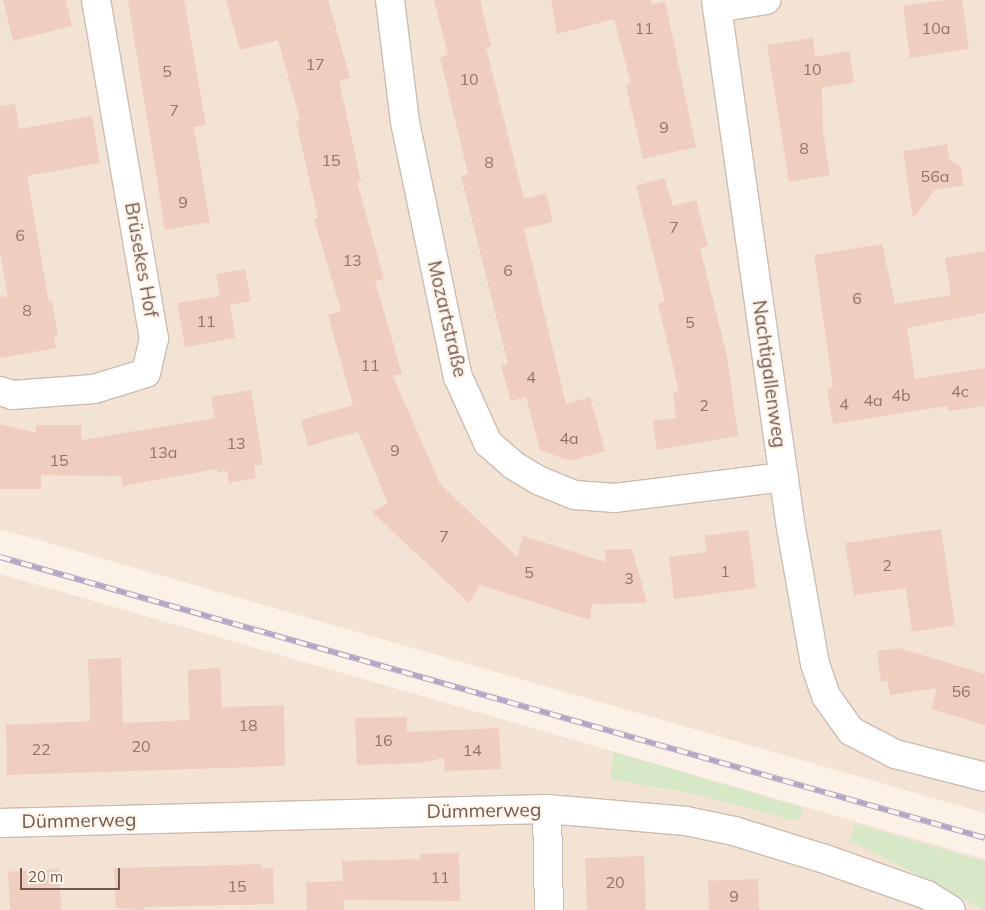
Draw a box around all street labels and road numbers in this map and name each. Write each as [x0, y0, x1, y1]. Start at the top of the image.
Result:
street label: Brüsekes Hof [120, 201, 162, 319]
street label: Mozartstraße [423, 259, 471, 379]
street label: Nachtigallenweg [747, 299, 791, 449]
street label: Dümmerweg [427, 799, 541, 823]
street label: Dümmerweg [22, 809, 136, 833]

